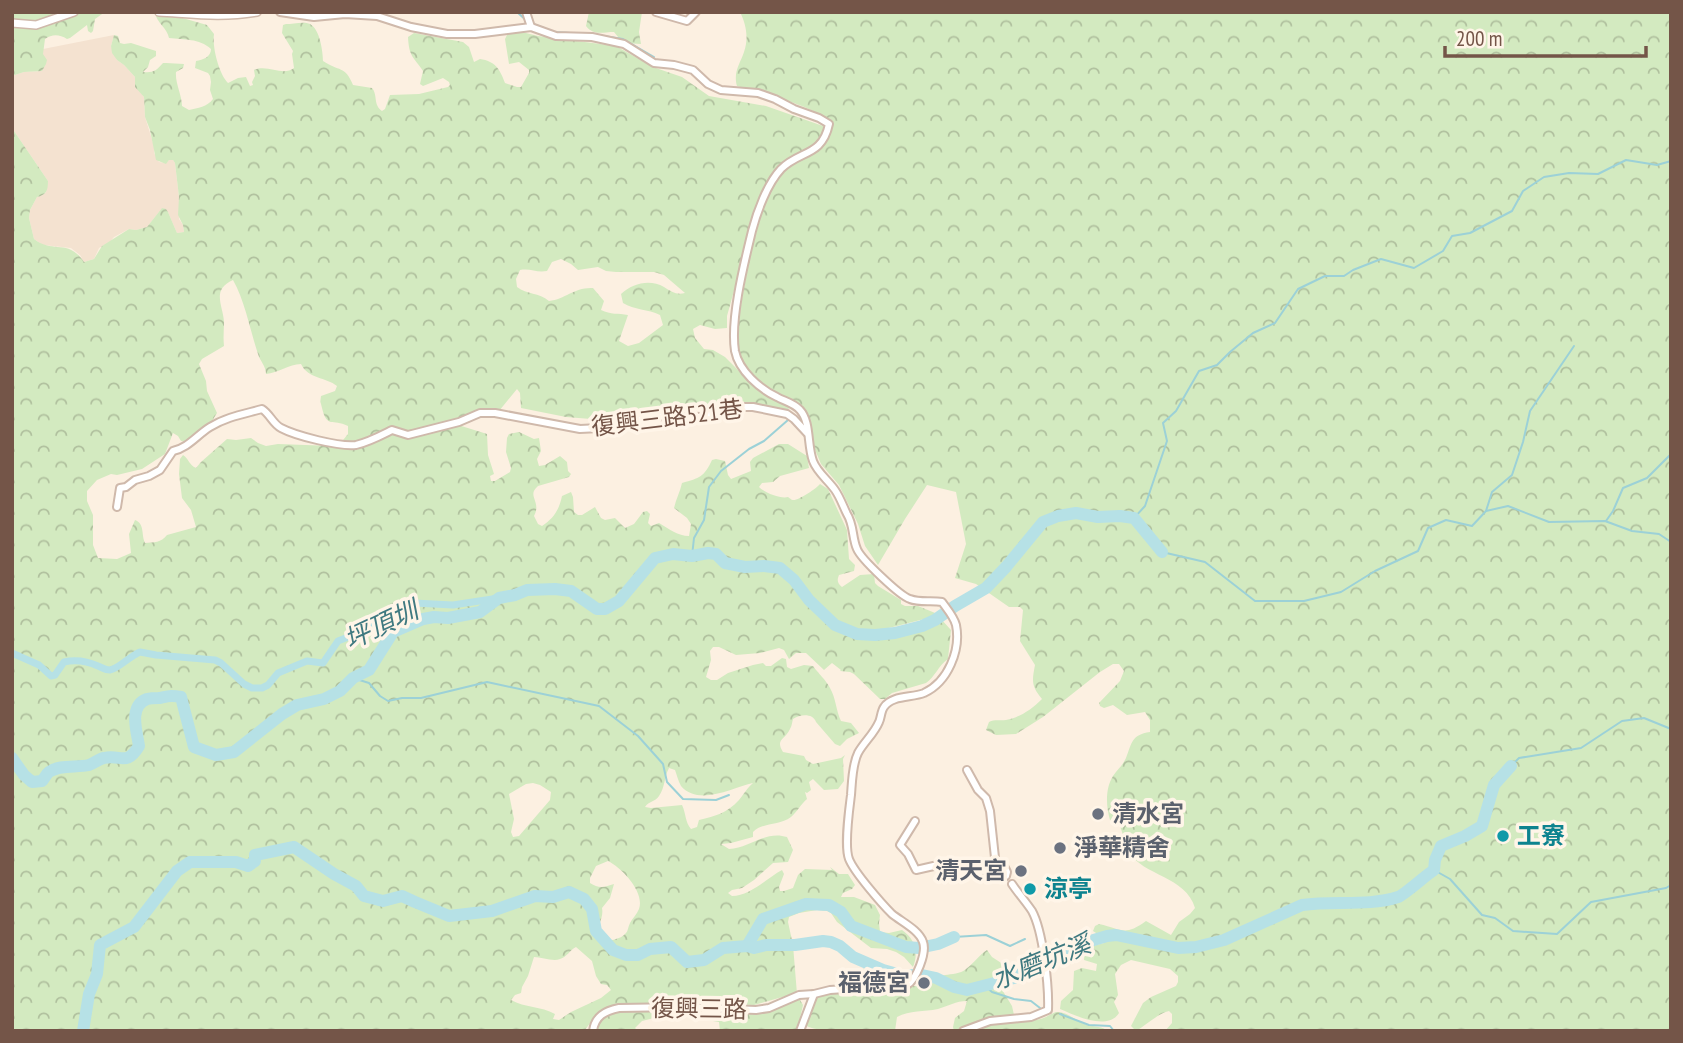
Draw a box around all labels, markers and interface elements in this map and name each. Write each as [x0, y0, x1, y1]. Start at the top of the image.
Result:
scale bar [1445, 14, 1646, 58]
text: 200 m [1456, 25, 1502, 52]
street label: 復興三路521巷 [589, 393, 744, 442]
water label: 坪頂圳 [338, 591, 427, 656]
place label: 清水宮 [1112, 798, 1184, 829]
marker: 清水宮 [1090, 806, 1106, 822]
place label: 工寮 [1517, 820, 1565, 851]
marker: 工寮 [1495, 828, 1511, 844]
place label: 淨華精舍 [1074, 832, 1170, 863]
marker: 淨華精舍 [1052, 840, 1068, 856]
place label: 清天宮 [935, 855, 1007, 886]
marker: 清天宮 [1013, 863, 1029, 879]
place label: 涼亭 [1044, 873, 1092, 904]
marker: 涼亭 [1022, 881, 1038, 897]
water label: 水磨坑溪 [986, 925, 1099, 996]
place label: 福德宮 [838, 967, 910, 998]
marker: 福德宮 [916, 975, 932, 991]
street label: 復興三路 [651, 992, 747, 1025]

